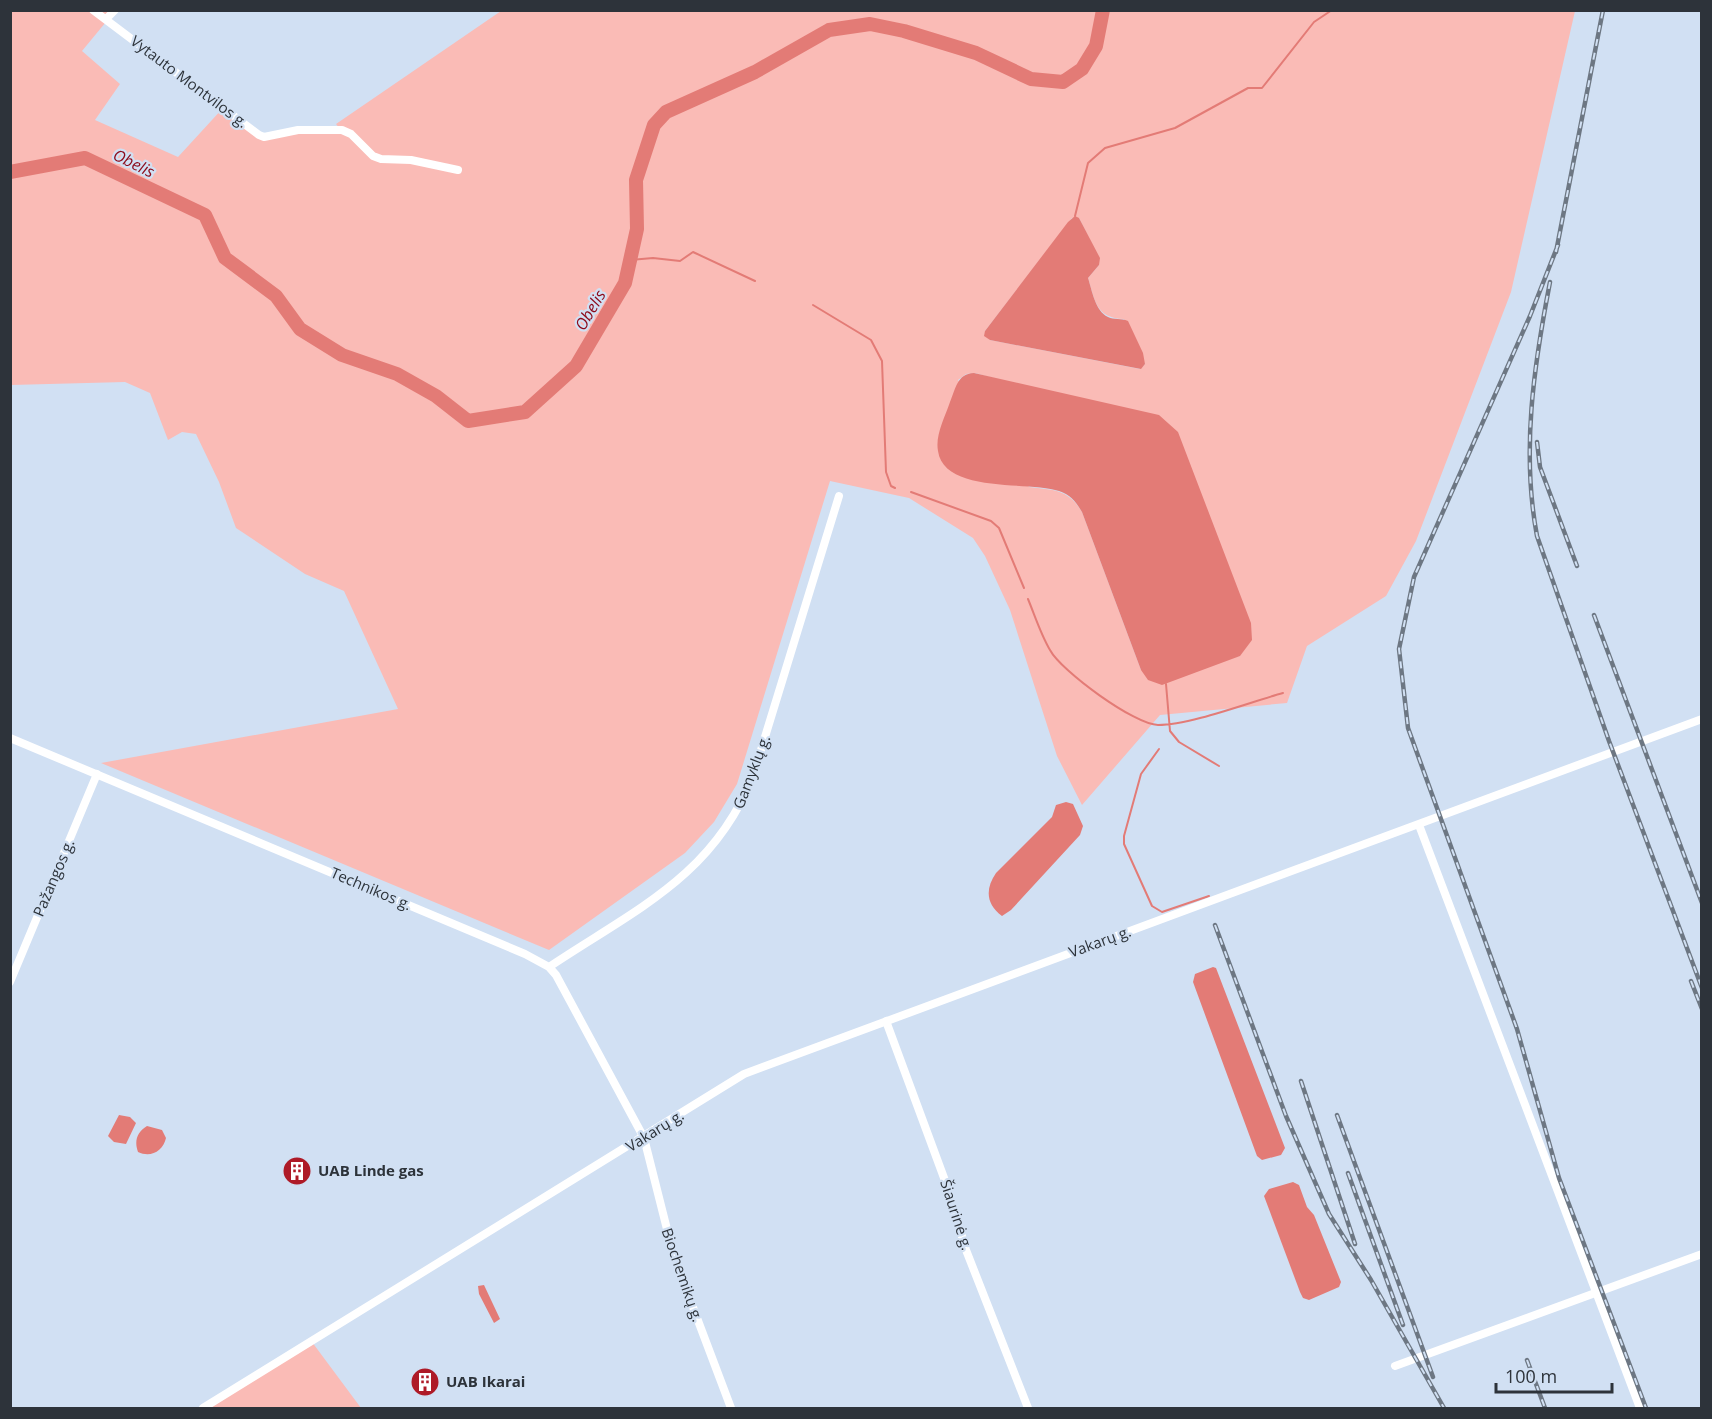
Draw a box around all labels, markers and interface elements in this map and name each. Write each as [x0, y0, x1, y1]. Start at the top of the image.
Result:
street label: Vytauto Montvilos g. [127, 31, 252, 132]
water label: Obelis [110, 144, 159, 183]
water label: Obelis [569, 286, 611, 334]
street label: Gamyklų g. [728, 732, 774, 811]
street label: Pažangos g. [28, 836, 78, 919]
street label: Technikos g. [328, 862, 415, 914]
street label: Vakarų g. [1066, 921, 1134, 962]
street label: Vakarų g. [622, 1104, 687, 1156]
building icon: UAB Linde gas [281, 1155, 313, 1187]
place label: UAB Linde gas [318, 1160, 424, 1180]
street label: Šiaurinė g. [936, 1177, 978, 1253]
street label: Biochemikų g. [658, 1225, 708, 1324]
scale bar [1496, 1356, 1612, 1394]
text: 100 m [1505, 1364, 1557, 1388]
building icon: UAB Ikarai [409, 1366, 441, 1398]
place label: UAB Ikarai [446, 1371, 525, 1391]

